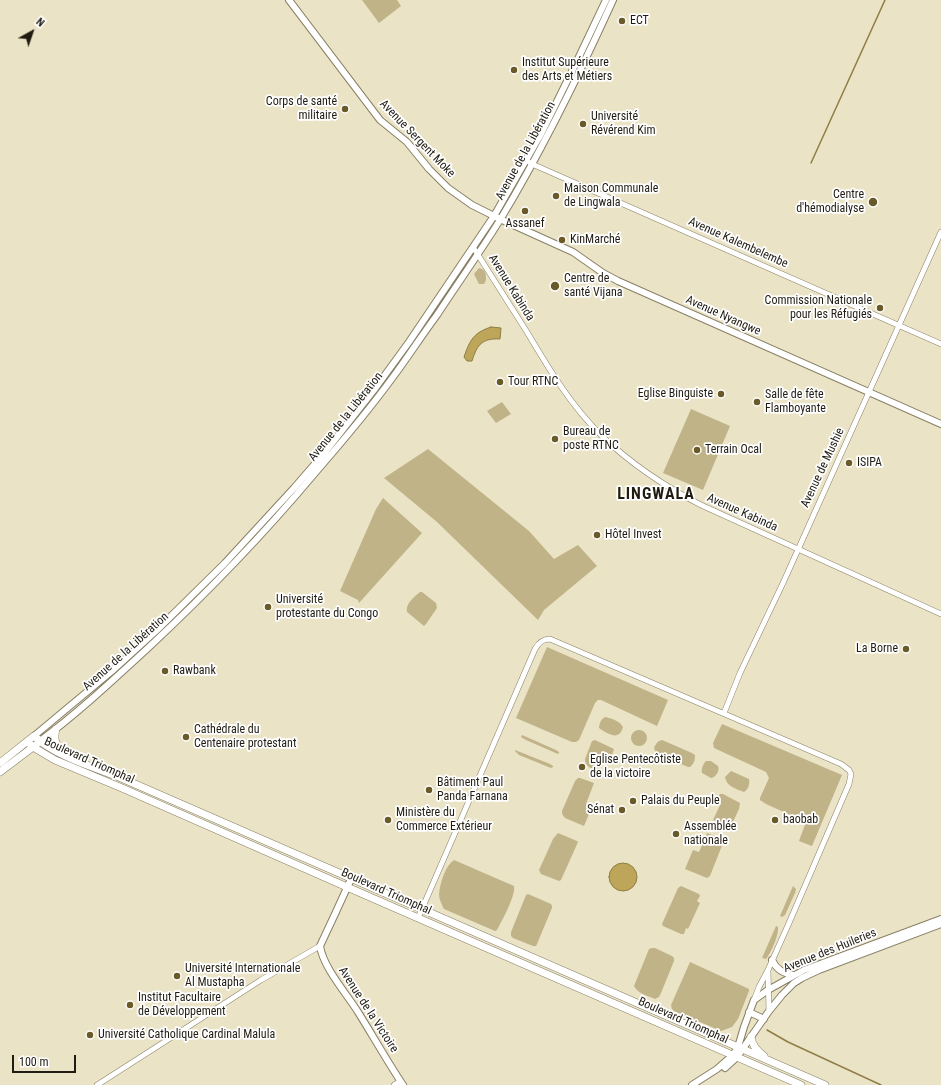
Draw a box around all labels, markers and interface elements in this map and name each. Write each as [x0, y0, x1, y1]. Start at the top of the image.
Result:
north arrow [12, 12, 52, 52]
place label: ECT [630, 14, 649, 28]
text: N [33, 15, 47, 30]
marker: ECT [617, 16, 627, 26]
place label: Institut Supérieure des Arts et Métiers [522, 56, 612, 84]
marker: Institut Supérieure des Arts et Métiers [509, 65, 519, 75]
place label: Corps de santé militaire [266, 95, 337, 123]
street label: Avenue Sergent Moke [376, 97, 458, 181]
street label: Avenue de la Libération [493, 99, 559, 203]
marker: Corps de santé militaire [340, 104, 350, 114]
place label: Université Révérend Kim [591, 110, 656, 138]
marker: Université Révérend Kim [578, 119, 588, 129]
place label: Maison Communale de Lingwala [564, 182, 658, 210]
place label: Centre d'hémodialyse [796, 188, 864, 216]
marker: Maison Communale de Lingwala [551, 191, 561, 201]
marker: Centre d'hémodialyse [867, 196, 879, 208]
marker: Assanef [520, 206, 530, 216]
street label: Avenue Kalembelembe [686, 215, 790, 271]
place label: Assanef [506, 217, 544, 231]
place label: KinMarché [570, 233, 620, 247]
marker: KinMarché [557, 235, 567, 245]
street label: Avenue Kabinda [485, 252, 537, 324]
place label: Centre de santé Vijana [564, 272, 622, 300]
marker: Centre de santé Vijana [549, 280, 561, 292]
street label: Avenue Nyangwe [683, 293, 763, 339]
place label: Commission Nationale pour les Réfugiés [765, 294, 872, 322]
marker: Commission Nationale pour les Réfugiés [875, 303, 885, 313]
street label: Avenue de la Libération [306, 370, 386, 464]
place label: Tour RTNC [508, 375, 558, 389]
marker: Tour RTNC [495, 377, 505, 387]
place label: Eglise Binguiste [638, 387, 713, 401]
place label: Salle de fête Flamboyante [765, 388, 826, 416]
marker: Eglise Binguiste [716, 389, 726, 399]
marker: Salle de fête Flamboyante [752, 397, 762, 407]
place label: Bureau de poste RTNC [563, 425, 619, 453]
street label: Avenue de Mushie [798, 426, 848, 510]
marker: Bureau de poste RTNC [550, 434, 560, 444]
place label: Terrain Ocal [705, 443, 762, 457]
marker: Terrain Ocal [692, 445, 702, 455]
place label: ISIPA [857, 456, 882, 470]
marker: ISIPA [844, 458, 854, 468]
district label: LINGWALA [617, 485, 695, 505]
street label: Avenue Kabinda [704, 491, 780, 535]
place label: Hôtel Invest [605, 528, 662, 542]
marker: Hôtel Invest [592, 530, 602, 540]
place label: Université protestante du Congo [276, 593, 378, 621]
marker: Université protestante du Congo [263, 602, 273, 612]
street label: Avenue de la Libération [80, 610, 172, 694]
place label: La Borne [856, 642, 898, 656]
marker: La Borne [901, 644, 911, 654]
place label: Rawbank [173, 664, 216, 678]
marker: Rawbank [160, 666, 170, 676]
place label: Cathédrale du Centenaire protestant [194, 723, 296, 751]
marker: Cathédrale du Centenaire protestant [181, 732, 191, 742]
street label: Boulevard Triomphal [42, 735, 136, 787]
place label: Eglise Pentecôtiste de la victoire [590, 753, 681, 781]
marker: Eglise Pentecôtiste de la victoire [577, 762, 587, 772]
place label: Bâtiment Paul Panda Farnana [437, 776, 508, 804]
marker: Bâtiment Paul Panda Farnana [424, 785, 434, 795]
place label: Palais du Peuple [641, 794, 720, 808]
marker: Palais du Peuple [628, 796, 638, 806]
place label: Sénat [587, 803, 614, 817]
marker: Sénat [617, 805, 627, 815]
place label: Ministère du Commerce Extérieur [396, 806, 492, 834]
place label: baobab [783, 813, 818, 827]
marker: Ministère du Commerce Extérieur [383, 815, 393, 825]
marker: baobab [770, 815, 780, 825]
place label: Assemblée nationale [684, 820, 736, 848]
marker: Assemblée nationale [671, 829, 681, 839]
street label: Boulevard Triomphal [339, 866, 433, 918]
street label: Avenue des Huileries [781, 926, 879, 976]
place label: Université Internationale Al Mustapha [185, 962, 300, 990]
street label: Avenue de la Victoire [335, 964, 401, 1056]
marker: Université Internationale Al Mustapha [172, 971, 182, 981]
place label: Institut Facultaire de Développement [138, 991, 226, 1019]
street label: Boulevard Triomphal [636, 995, 730, 1047]
marker: Institut Facultaire de Développement [125, 1000, 135, 1010]
place label: Université Catholique Cardinal Malula [98, 1028, 275, 1042]
marker: Université Catholique Cardinal Malula [85, 1030, 95, 1040]
scale bar [14, 1047, 78, 1073]
text: 100 m [19, 1055, 49, 1069]

